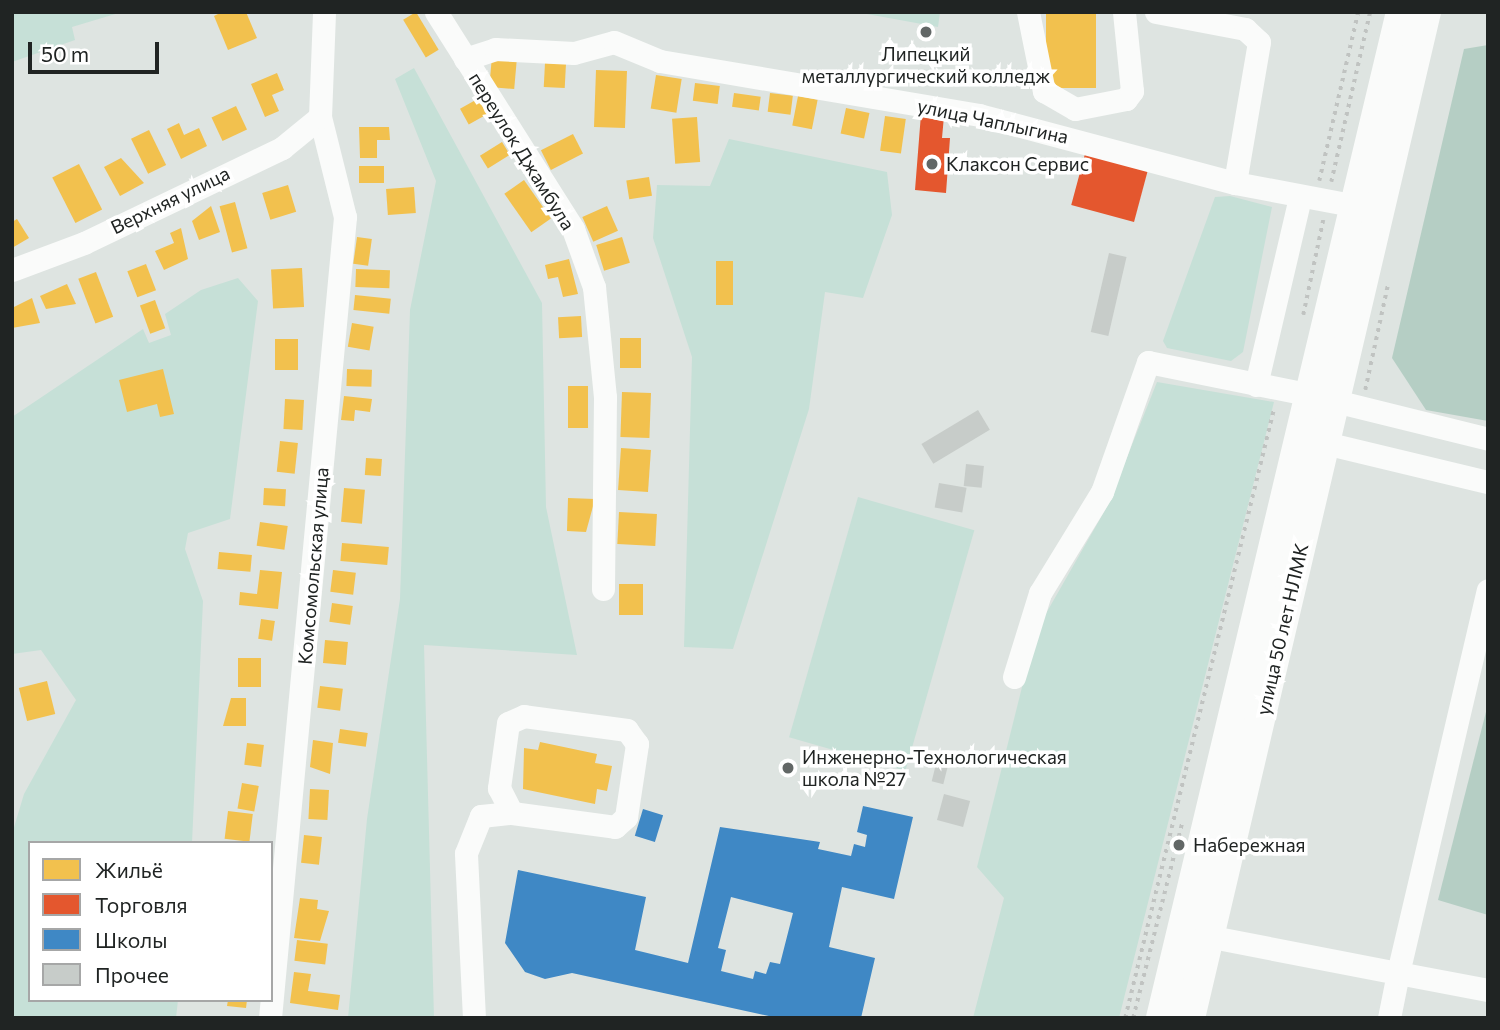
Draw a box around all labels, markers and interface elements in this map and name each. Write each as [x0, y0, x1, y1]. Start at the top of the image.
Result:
marker: Липецкий металлургический колледж [918, 24, 934, 40]
scale bar [32, 28, 163, 72]
text: 50 m [41, 41, 89, 66]
place label: Липецкий металлургический колледж [802, 43, 1050, 87]
street label: переулок Джамбула [464, 68, 580, 234]
street label: улица Чаплыгина [915, 94, 1071, 148]
place label: Клаксон Сервис [946, 153, 1089, 175]
marker: Клаксон Сервис [924, 156, 940, 172]
street label: Верхняя улица [107, 161, 233, 239]
street label: Комсомольская улица [293, 466, 333, 666]
street label: улица 50 лет НЛМК [1251, 541, 1313, 717]
place label: Инженерно-Технологическая школа №27 [802, 746, 1067, 790]
marker: Инженерно-Технологическая школа №27 [780, 760, 796, 776]
place label: Набережная [1193, 834, 1305, 856]
marker: Набережная [1171, 837, 1187, 853]
legend [28, 841, 273, 1002]
text: Жильё [95, 857, 163, 882]
text: Торговля [95, 892, 188, 917]
text: Школы [95, 927, 167, 952]
text: Прочее [95, 962, 169, 987]

